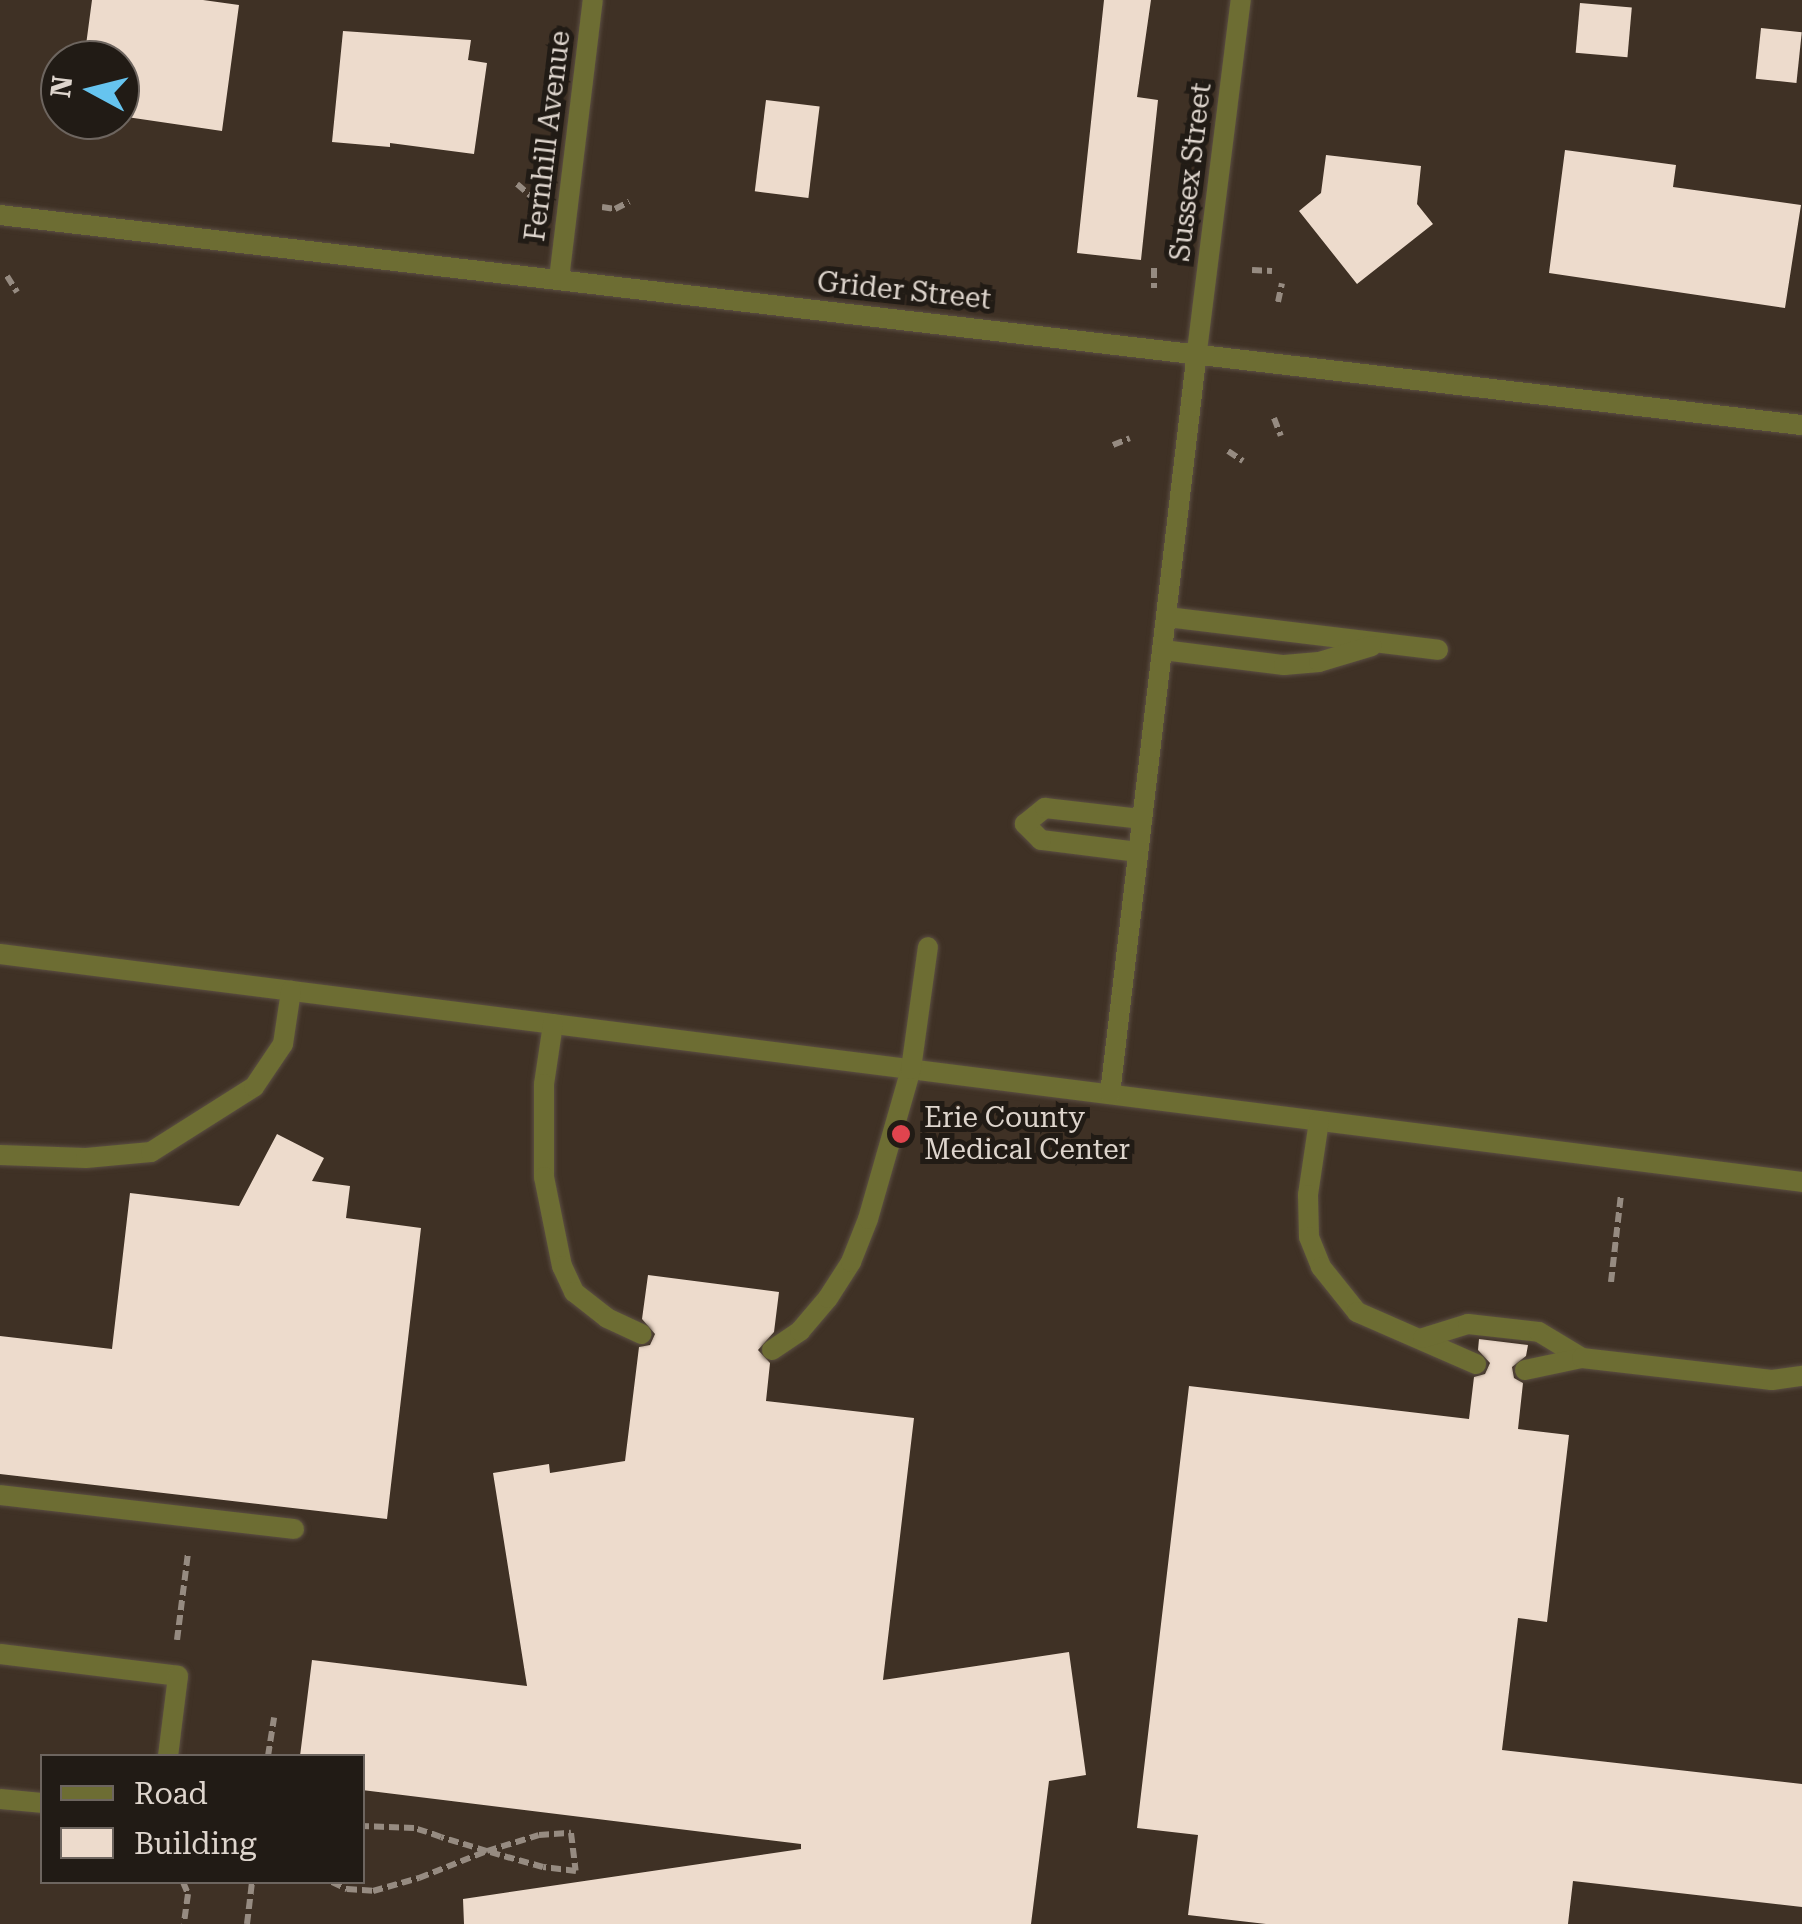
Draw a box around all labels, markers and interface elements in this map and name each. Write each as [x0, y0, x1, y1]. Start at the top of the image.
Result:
street label: Fernhill Avenue [518, 29, 578, 243]
north arrow [40, 40, 140, 140]
text: N [44, 74, 79, 99]
street label: Sussex Street [1163, 81, 1219, 263]
street label: Grider Street [815, 265, 993, 317]
place label: Erie County Medical Center [924, 1101, 1130, 1167]
marker: Erie County Medical Center [888, 1121, 914, 1147]
legend [40, 1754, 365, 1884]
text: Road [134, 1776, 208, 1811]
text: Building [134, 1826, 257, 1861]

